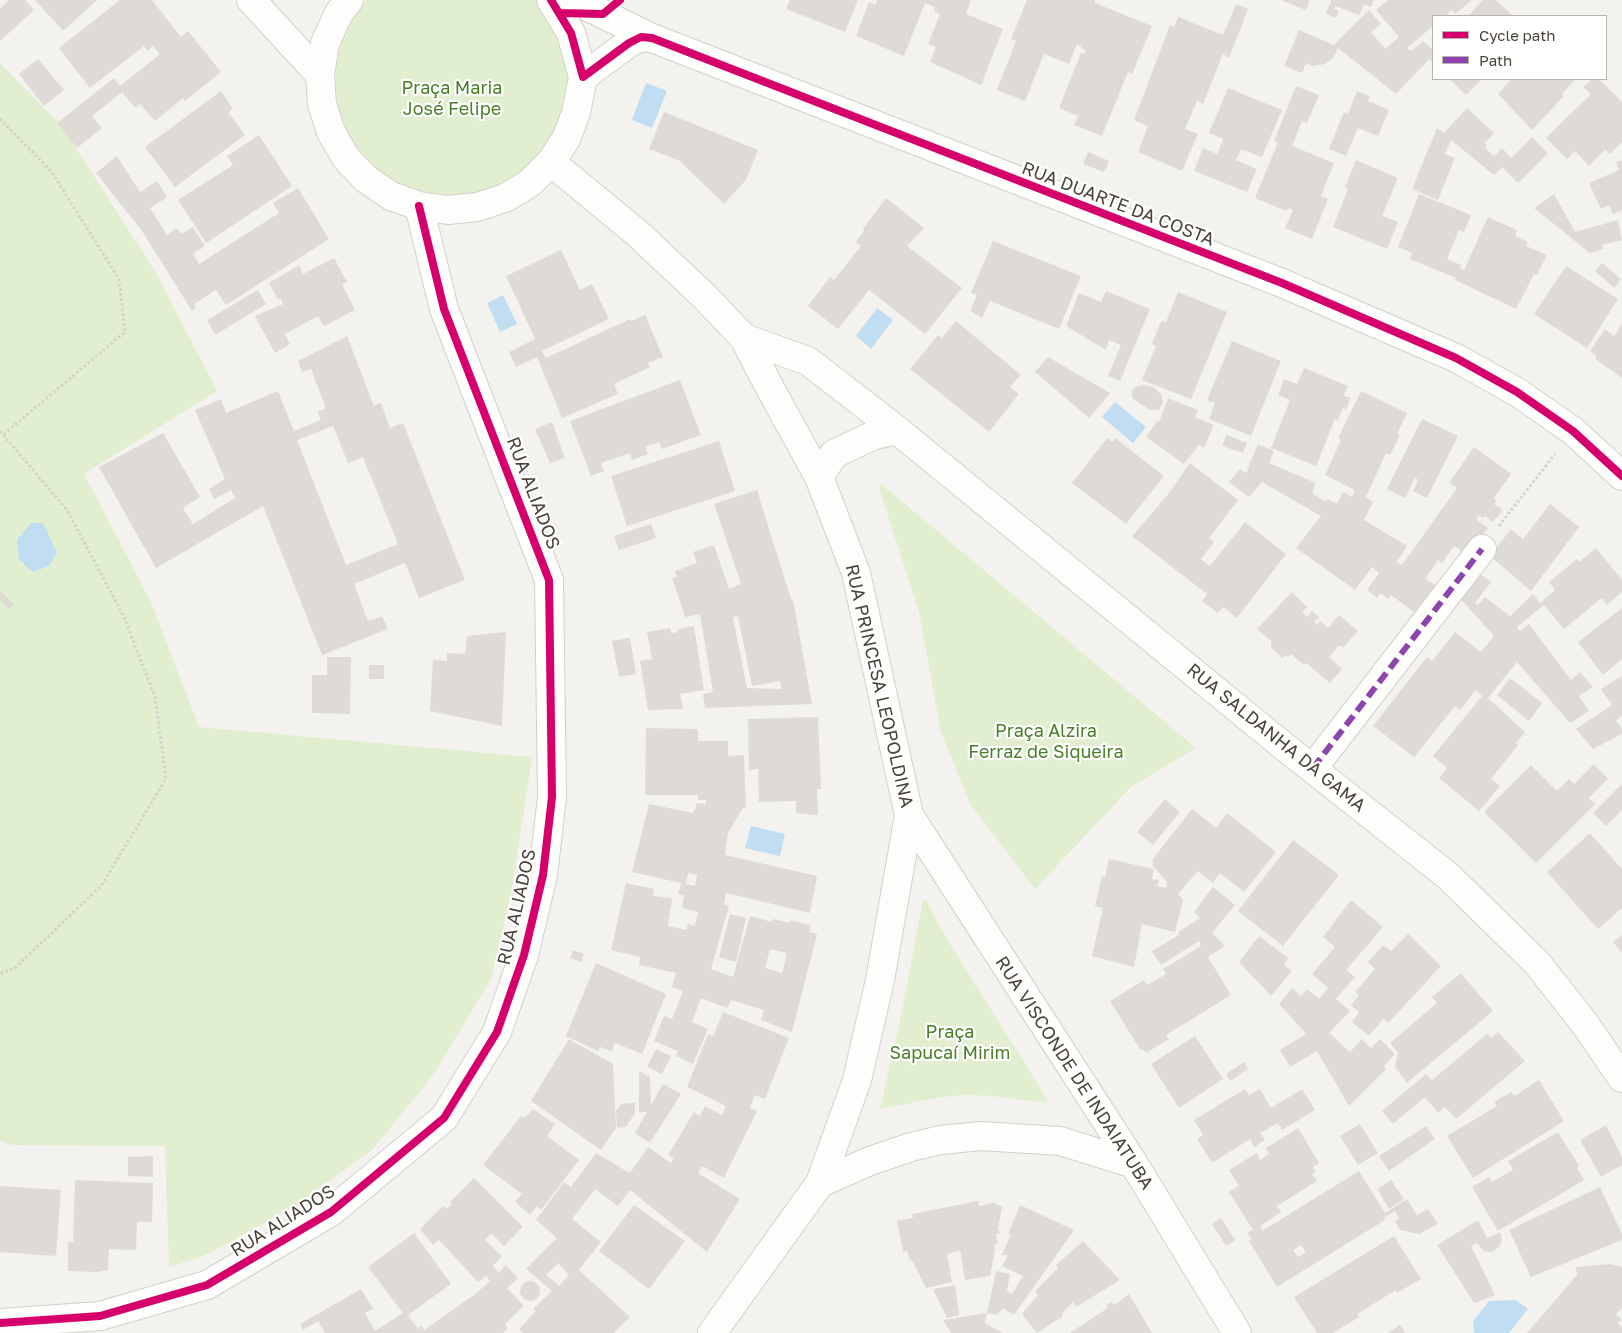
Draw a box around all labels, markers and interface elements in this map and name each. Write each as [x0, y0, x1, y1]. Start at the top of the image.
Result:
legend [1432, 15, 1607, 80]
text: Cycle path [1479, 26, 1555, 44]
text: Path [1479, 51, 1512, 69]
park label: Praça Maria José Felipe [402, 77, 502, 120]
street label: RUA DUARTE DA COSTA [1019, 157, 1217, 251]
street label: RUA ALIADOS [502, 434, 564, 552]
street label: RUA PRINCESA LEOPOLDINA [840, 562, 918, 810]
street label: RUA SALDANHA DA GAMA [1182, 659, 1370, 817]
park label: Praça Alzira Ferraz de Siqueira [968, 720, 1124, 762]
street label: RUA ALIADOS [493, 847, 541, 967]
street label: RUA VISCONDE DE INDAIATUBA [990, 952, 1158, 1194]
park label: Praça Sapucaí Mirim [889, 1021, 1011, 1064]
street label: RUA ALIADOS [227, 1180, 339, 1262]

